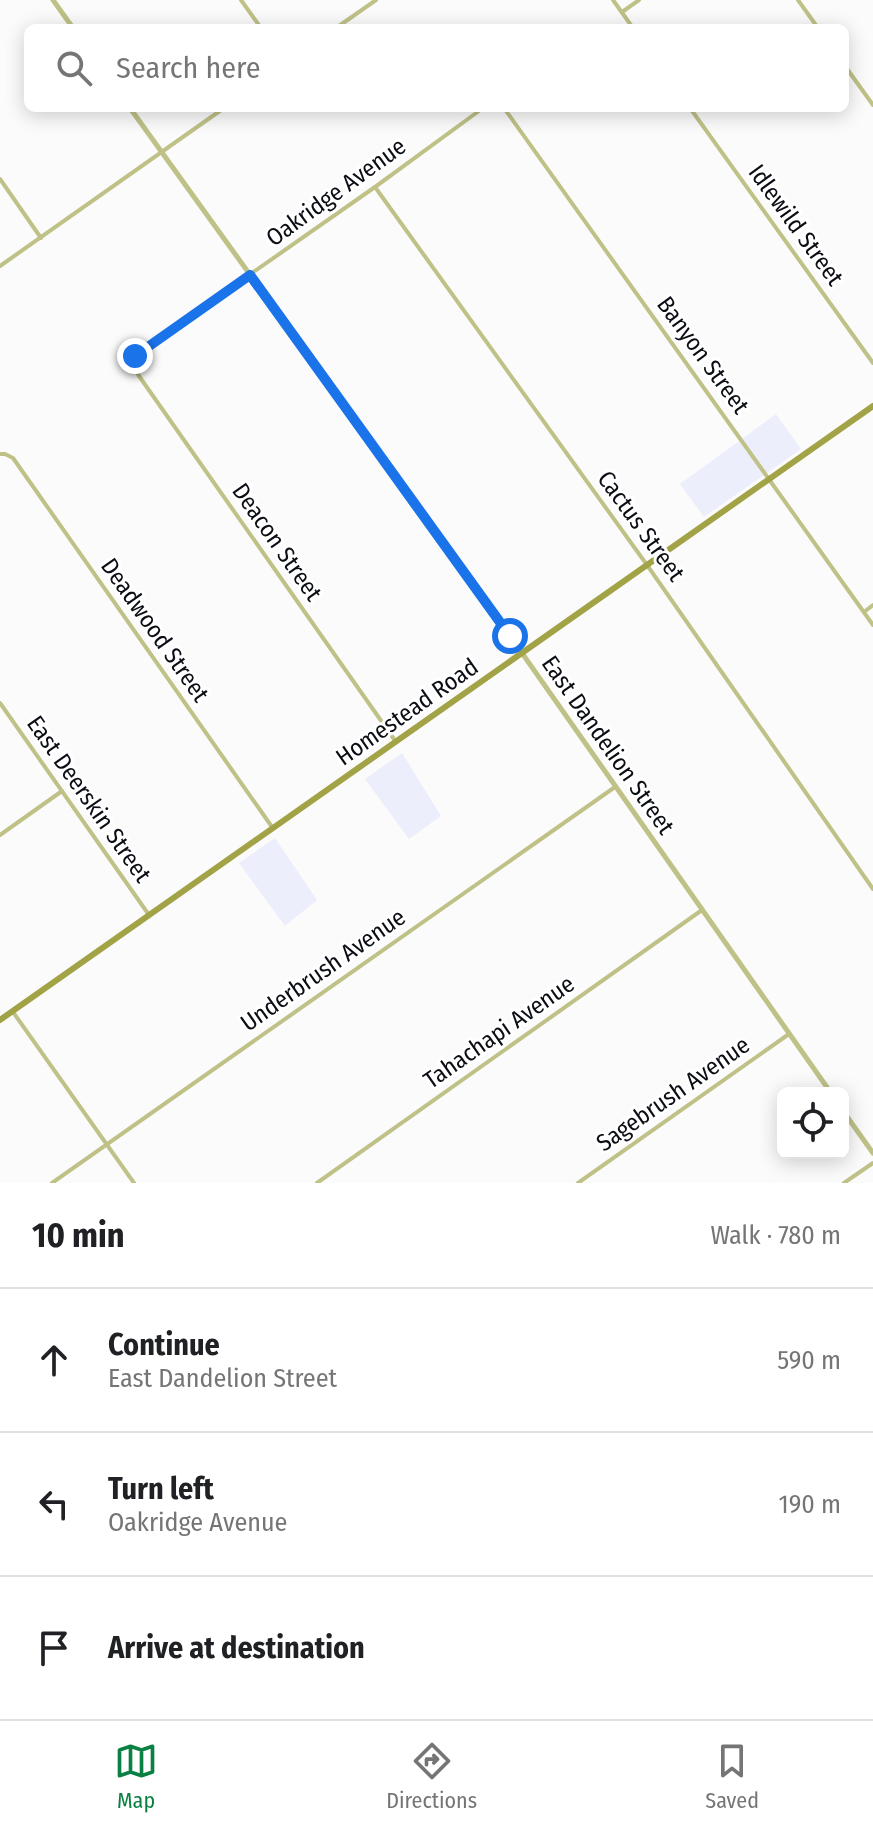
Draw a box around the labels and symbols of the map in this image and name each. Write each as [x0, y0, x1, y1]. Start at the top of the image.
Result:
street label: Oakridge Avenue [261, 132, 411, 252]
street label: Idlewild Street [743, 159, 849, 291]
street label: Banyon Street [651, 291, 755, 419]
route end [117, 338, 153, 374]
street label: Cactus Street [592, 465, 690, 587]
street label: Deacon Street [226, 478, 328, 606]
street label: Deadwood Street [95, 553, 215, 707]
route start [492, 618, 528, 654]
street label: East Dandelion Street [536, 650, 680, 840]
street label: Homestead Road [331, 653, 483, 771]
street label: East Deerskin Street [21, 710, 157, 888]
street label: Underbrush Avenue [235, 903, 411, 1037]
street label: Tahachapi Avenue [418, 970, 580, 1094]
street label: Sagebrush Avenue [591, 1031, 755, 1157]

